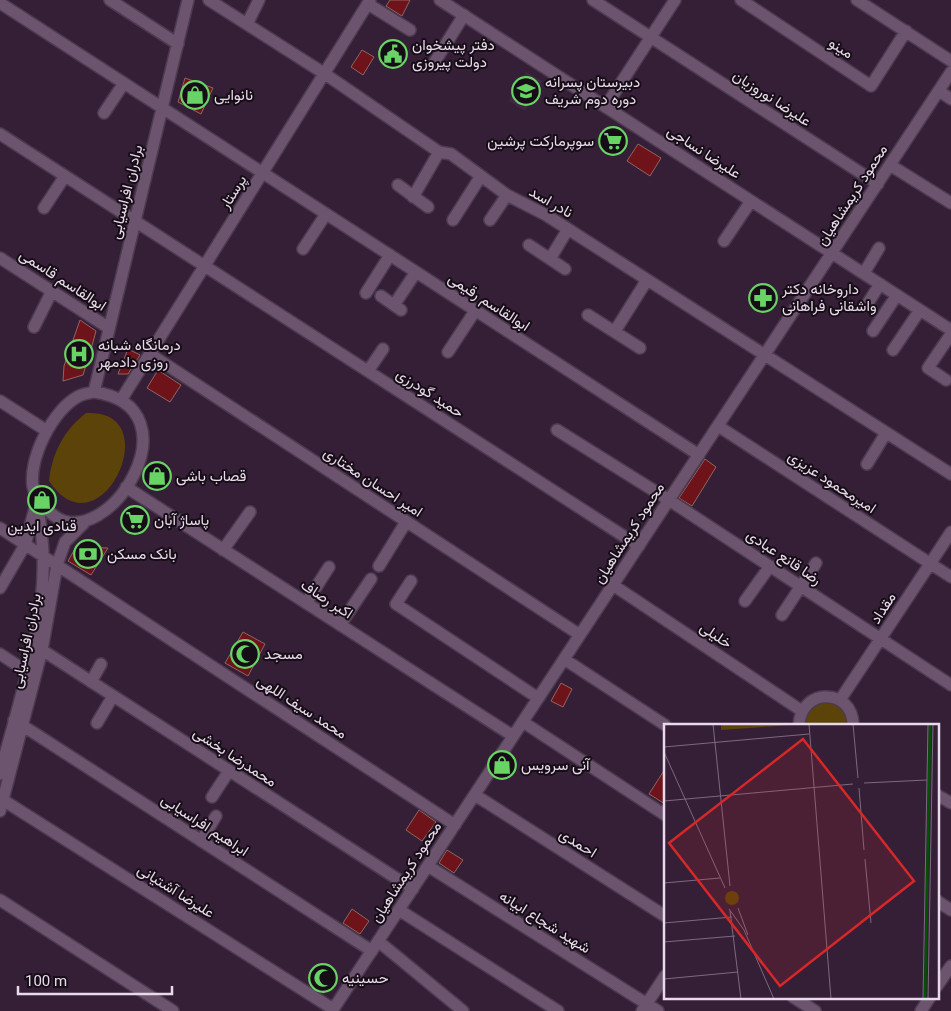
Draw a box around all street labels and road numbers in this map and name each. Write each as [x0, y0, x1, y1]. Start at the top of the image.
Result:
street label: مینو [826, 34, 856, 62]
street label: علیرضا نوروزیان [729, 66, 815, 130]
street label: علیرضا نساجی [663, 122, 744, 183]
street label: محمود کریمشاهیان [813, 141, 891, 249]
street label: برادران افراسیابی [106, 143, 147, 241]
street label: پرستار [215, 172, 251, 214]
street label: نادر اسد [526, 182, 576, 222]
street label: ابوالقاسم قاسمی [16, 245, 110, 316]
street label: ابوالقاسم رقیمی [444, 269, 533, 336]
street label: حمید گودرزی [392, 365, 467, 422]
street label: امیر احسان مختاری [320, 443, 426, 522]
street label: امیرمحمود عزیزی [784, 447, 880, 518]
street label: محمود کریمشاهیان [590, 479, 668, 587]
street label: رضا قانع عبادی [742, 525, 825, 590]
street label: اکبر رصاف [298, 576, 356, 622]
street label: مقداد [866, 589, 900, 627]
street label: برادران افراسیابی [7, 592, 46, 690]
street label: خلیلی [696, 618, 735, 653]
street label: محمد سیف اللهی [253, 671, 350, 744]
street label: محمدرضا بخشی [189, 723, 280, 792]
street label: ابراهیم افراسیابی [157, 790, 252, 861]
street label: محمود کریمشاهیان [367, 818, 445, 926]
street label: احمدی [555, 825, 600, 862]
street label: علیرضا آشتیانی [134, 860, 218, 923]
street label: شهید شجاع ابیانه [495, 887, 594, 959]

